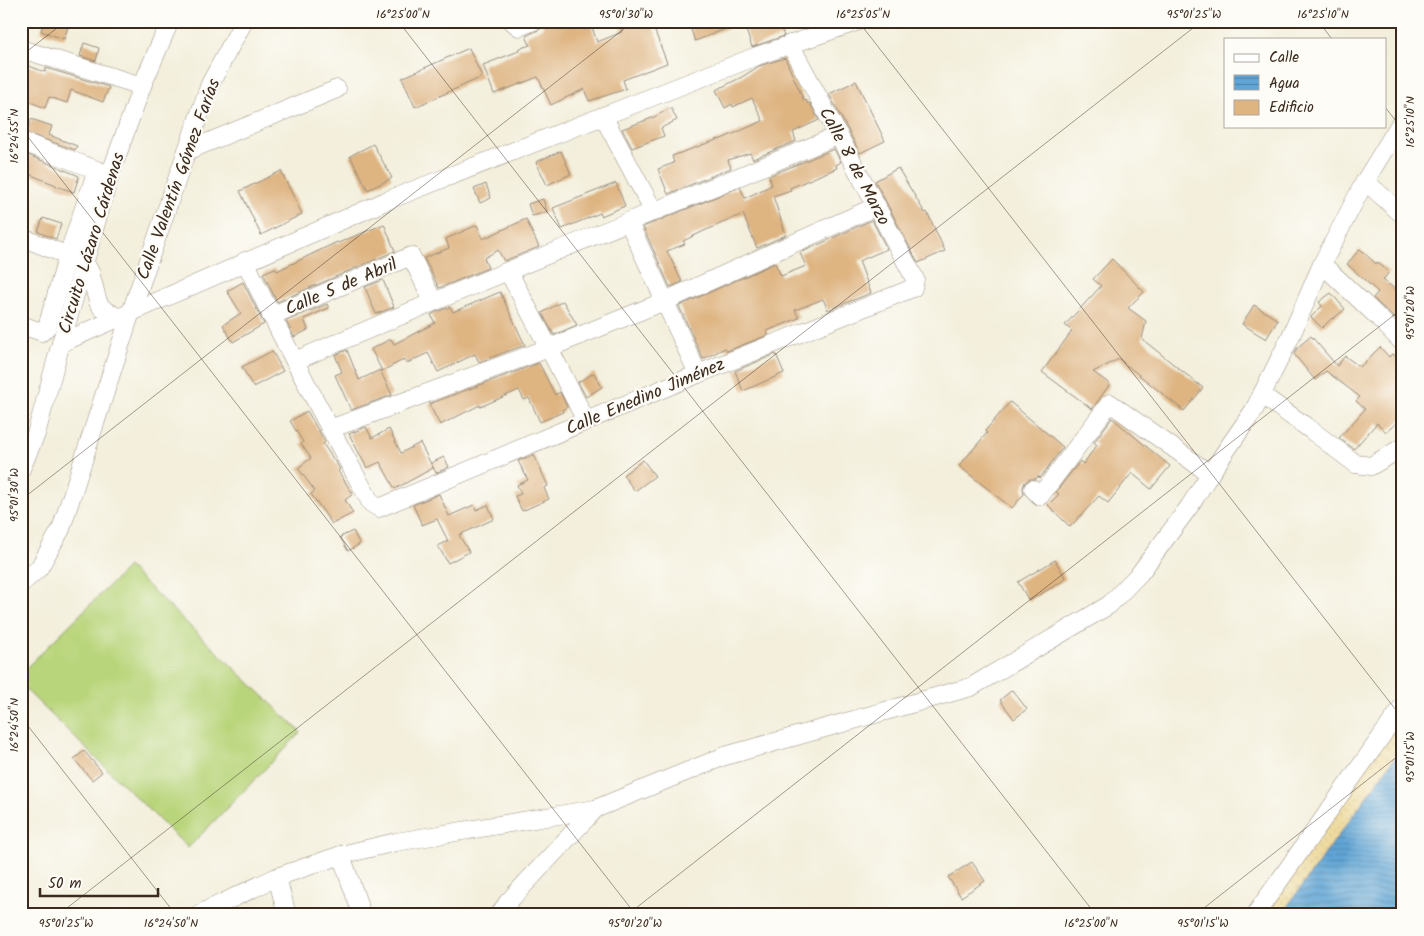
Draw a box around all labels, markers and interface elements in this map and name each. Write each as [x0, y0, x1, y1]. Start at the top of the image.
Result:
text: 16°25'00"N [376, 5, 430, 24]
text: 95°01'30"W [599, 5, 653, 24]
text: 16°25'05"N [836, 5, 890, 24]
text: 95°01'25"W [1167, 5, 1221, 24]
text: 16°25'10"N [1297, 5, 1349, 24]
legend [1224, 38, 1386, 128]
text: Calle [1269, 46, 1299, 70]
text: Agua [1269, 72, 1300, 96]
street label: Calle Valentín Gómez Farías [129, 74, 229, 284]
text: Edificio [1269, 96, 1314, 120]
text: 16°25'10"N [1401, 96, 1420, 148]
street label: Calle 8 de Marzo [810, 102, 897, 231]
text: 16°24'55"N [5, 109, 24, 163]
street label: Circuito Lázaro Cárdenas [51, 149, 134, 338]
street label: Calle 5 de Abril [281, 250, 403, 324]
text: 95°01'20"W [1401, 286, 1420, 340]
street label: Calle Enedino Jiménez [562, 351, 730, 444]
text: 95°01'30"W [5, 468, 24, 522]
text: 16°24'50"N [5, 698, 24, 752]
text: 95°01'15"W [1401, 731, 1420, 783]
scale bar [40, 866, 158, 898]
text: 50 m [48, 872, 82, 896]
text: 95°01'25"W [39, 914, 93, 933]
text: 16°24'50"N [144, 914, 198, 933]
text: 95°01'20"W [608, 914, 662, 933]
text: 16°25'00"N [1064, 914, 1118, 933]
text: 95°01'15"W [1177, 914, 1229, 933]

